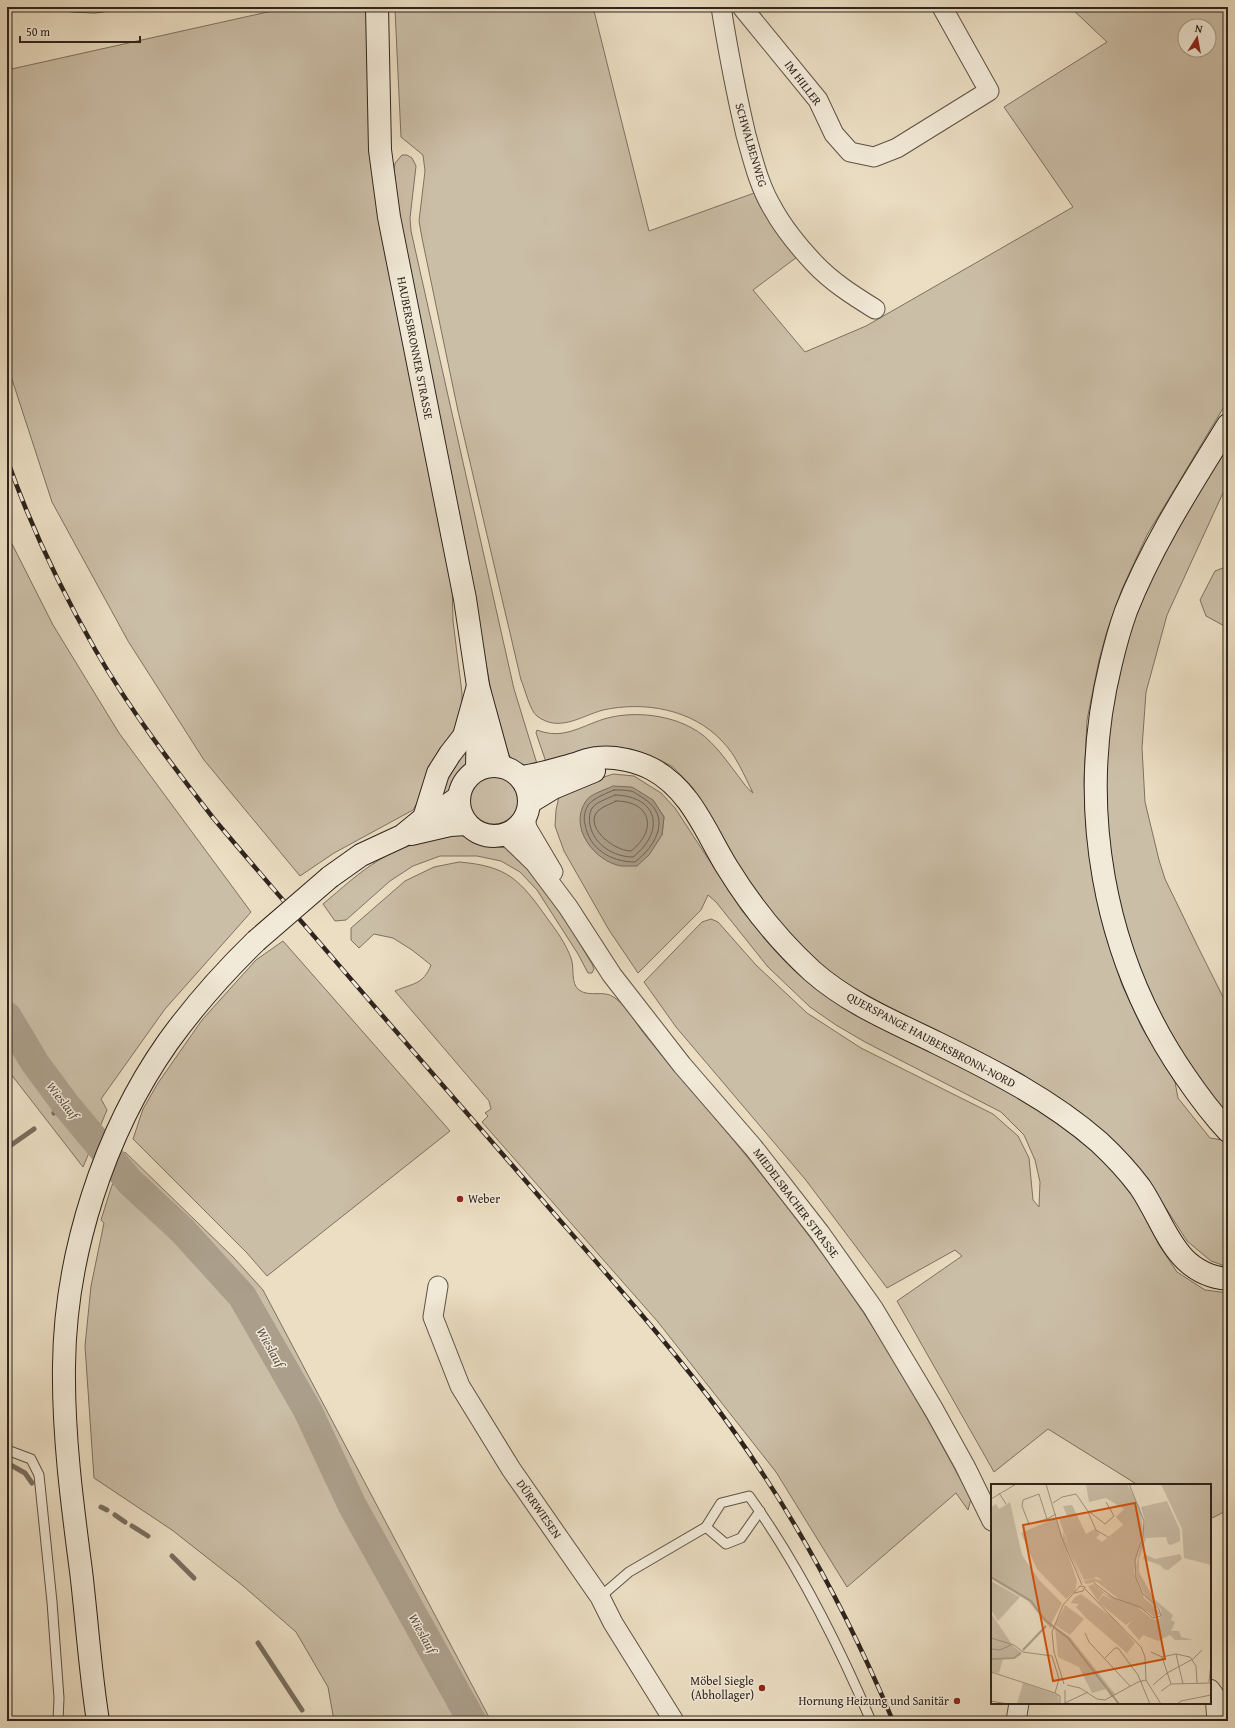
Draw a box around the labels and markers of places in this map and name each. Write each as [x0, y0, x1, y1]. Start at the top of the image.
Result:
place label: Weber [468, 1190, 500, 1207]
marker: Weber [455, 1194, 465, 1204]
place label: Möbel Siegle (Abhollager) [690, 1672, 754, 1703]
marker: Möbel Siegle (Abhollager) [757, 1683, 767, 1693]
place label: Hornung Heizung und Sanitär [799, 1692, 949, 1709]
marker: Hornung Heizung und Sanitär [952, 1696, 962, 1706]

